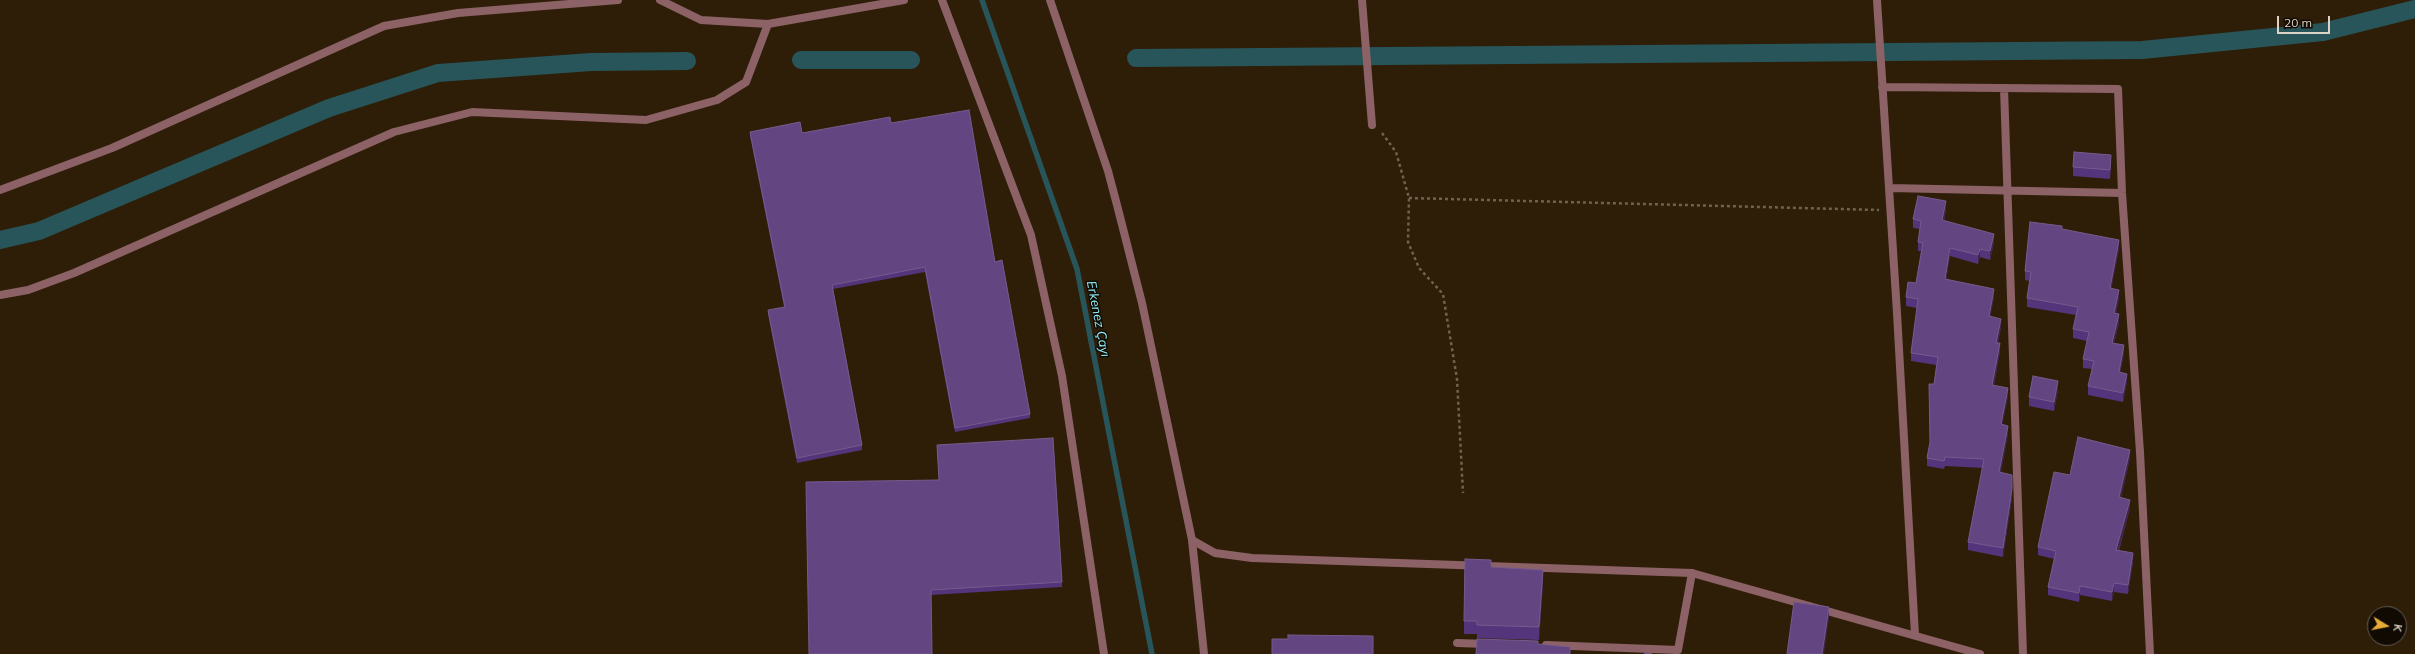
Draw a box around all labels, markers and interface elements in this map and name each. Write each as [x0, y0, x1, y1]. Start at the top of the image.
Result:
scale bar [2279, 8, 2332, 34]
text: 20 m [2284, 15, 2312, 30]
water label: Erkenez Çayı [1083, 280, 1113, 358]
north arrow [2367, 606, 2407, 646]
text: K [2390, 623, 2405, 633]

